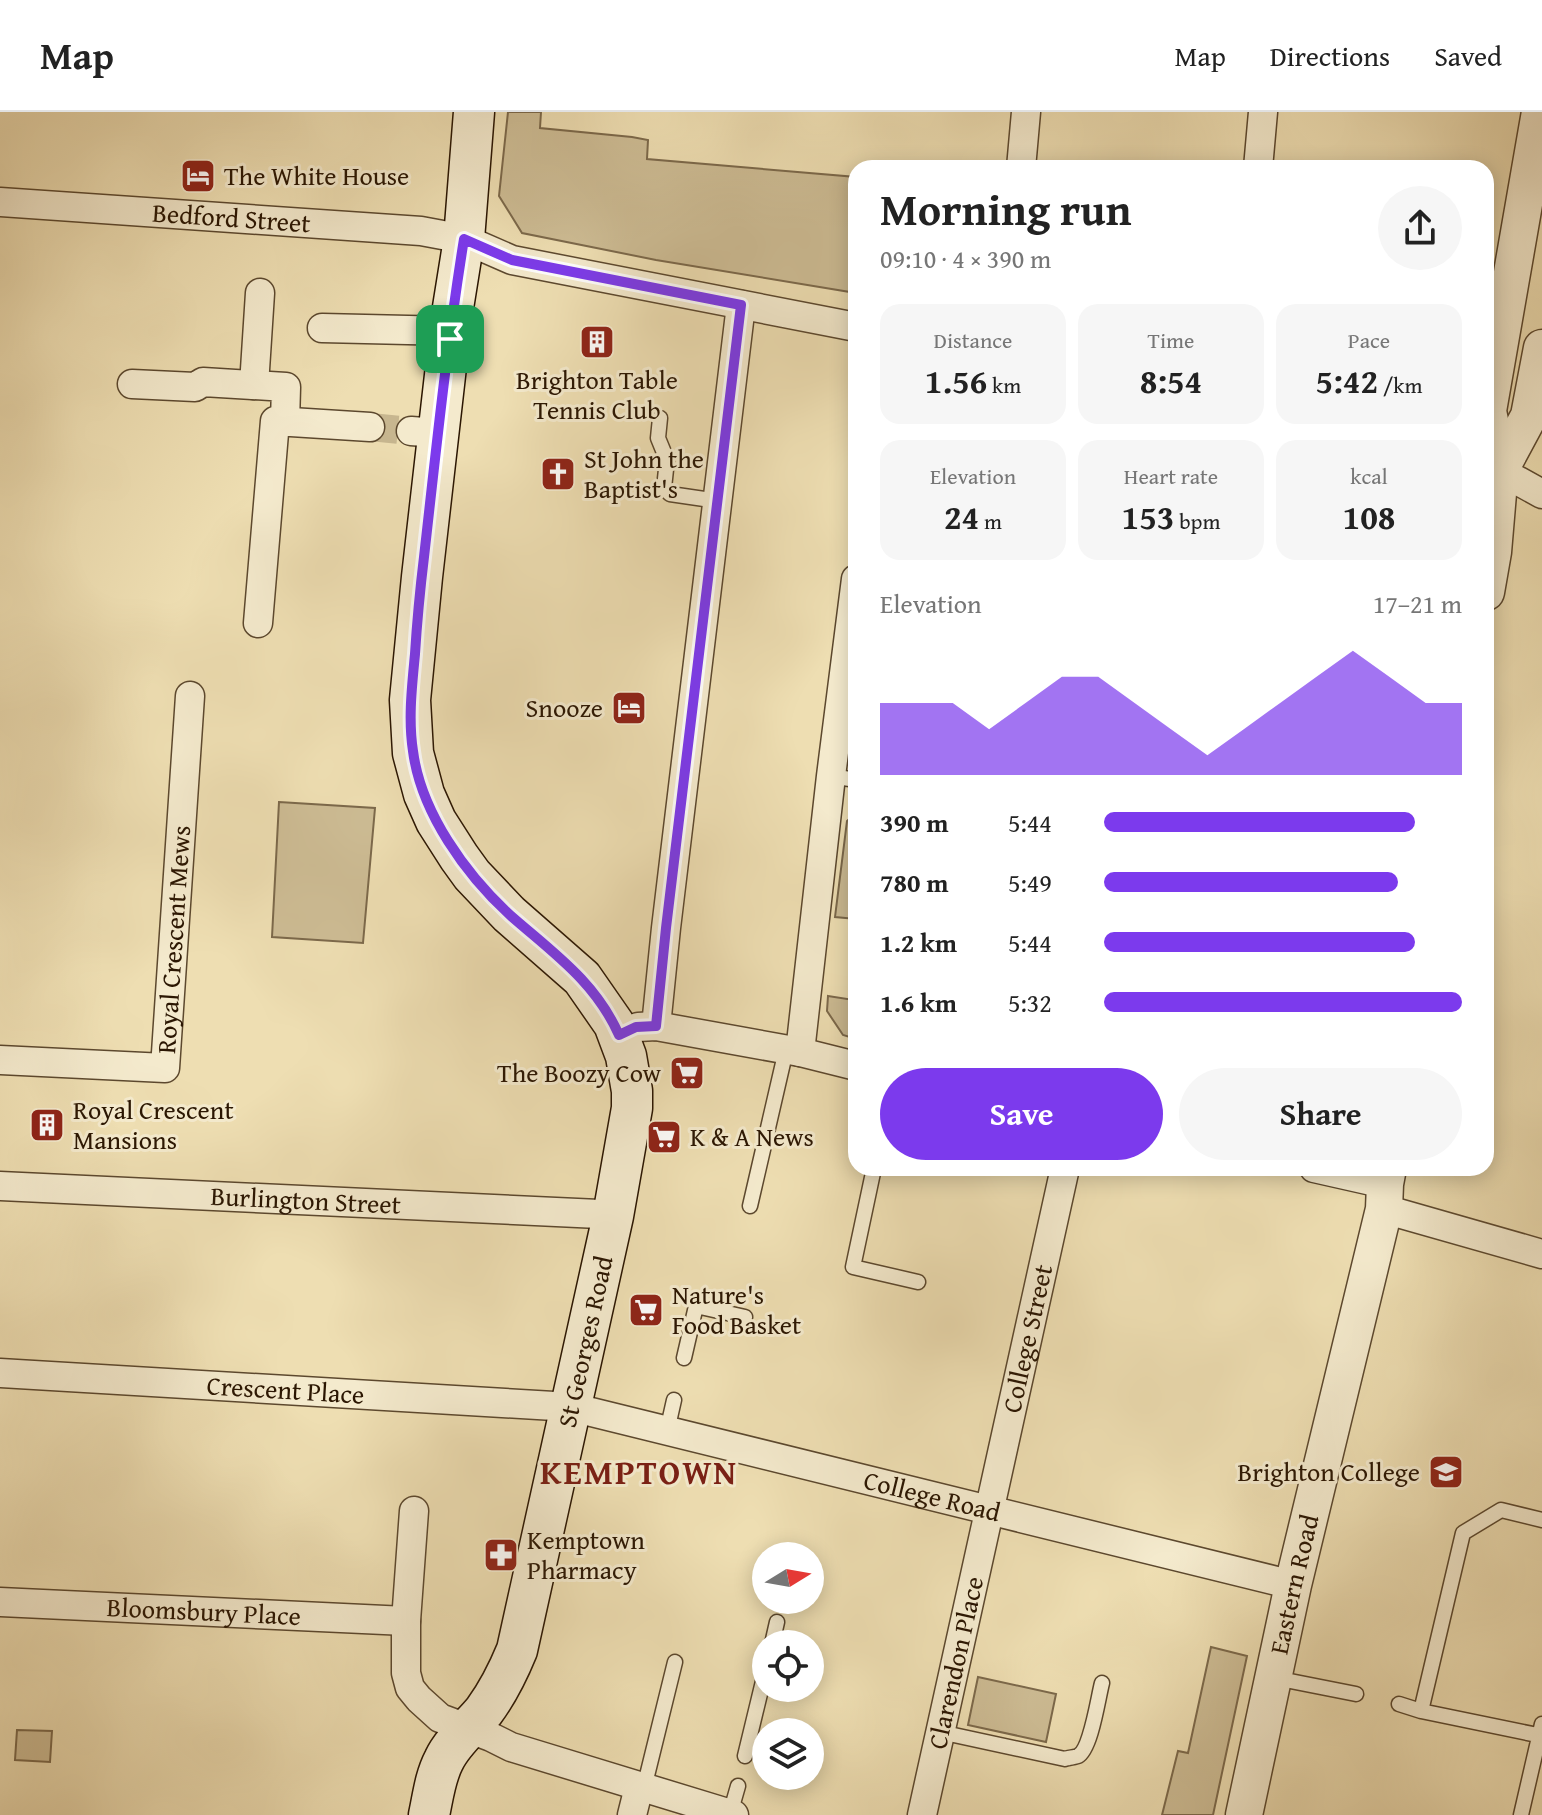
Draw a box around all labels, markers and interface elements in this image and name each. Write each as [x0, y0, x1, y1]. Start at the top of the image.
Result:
text: Map [40, 27, 114, 83]
text: Map [1174, 35, 1226, 76]
text: Directions [1270, 35, 1390, 76]
text: Saved [1434, 35, 1502, 76]
place label: The White House [224, 156, 409, 195]
hotel icon: The White House [179, 157, 217, 195]
text: Morning run [880, 177, 1131, 241]
button: share [1378, 186, 1462, 270]
street label: Bedford Street [151, 193, 312, 242]
text: 09:10 · 4 × 390 m [880, 239, 1051, 278]
pin [416, 305, 484, 373]
icon: arrive [428, 317, 472, 361]
building icon: Brighton Table Tennis Club [578, 323, 616, 361]
text: Distance [934, 324, 1012, 356]
text: Time [1148, 324, 1194, 356]
text: Pace [1348, 324, 1390, 356]
text: 1.56 [925, 356, 987, 405]
text: 8:54 [1140, 356, 1202, 405]
text: 5:42 [1316, 356, 1378, 405]
place label: Brighton Table Tennis Club [516, 360, 678, 429]
text: km [987, 369, 1021, 401]
text: /km [1378, 369, 1422, 401]
place label: St John the Baptist's [584, 439, 704, 508]
church icon: St John the Baptist's [539, 455, 577, 493]
text: Elevation [930, 460, 1016, 492]
text: Heart rate [1124, 460, 1218, 492]
text: kcal [1350, 460, 1388, 492]
text: 24 [944, 492, 979, 541]
text: 153 [1122, 492, 1174, 541]
text: 108 [1343, 492, 1395, 541]
text: m [979, 505, 1002, 537]
text: bpm [1174, 505, 1220, 537]
text: Elevation [880, 584, 982, 623]
text: 17–21 m [1373, 584, 1462, 623]
place label: Snooze [526, 688, 603, 727]
hotel icon: Snooze [610, 689, 648, 727]
text: 390 m [880, 803, 948, 842]
text: 5:44 [1008, 803, 1052, 842]
street label: Royal Crescent Mews [146, 824, 200, 1055]
text: 780 m [880, 863, 948, 902]
text: 5:49 [1008, 863, 1052, 902]
text: 1.2 km [880, 923, 957, 962]
text: 5:44 [1008, 923, 1052, 962]
text: 1.6 km [880, 983, 957, 1022]
text: 5:32 [1008, 983, 1052, 1022]
place label: The Boozy Cow [497, 1053, 662, 1092]
supermarket icon: The Boozy Cow [668, 1054, 706, 1092]
button: Save [880, 1068, 1163, 1160]
button: Share [1179, 1068, 1462, 1160]
place label: Royal Crescent Mansions [73, 1090, 234, 1159]
building icon: Royal Crescent Mansions [28, 1106, 66, 1144]
place label: K & A News [690, 1117, 814, 1156]
supermarket icon: K & A News [645, 1118, 683, 1156]
street label: Burlington Street [210, 1176, 402, 1224]
street label: St Georges Road [547, 1252, 623, 1431]
street label: College Street [992, 1260, 1062, 1416]
place label: Nature's Food Basket [672, 1275, 801, 1344]
supermarket icon: Nature's Food Basket [627, 1291, 665, 1329]
street label: Crescent Place [206, 1365, 365, 1414]
district label: KEMPTOWN [540, 1447, 738, 1496]
place label: Brighton College [1238, 1452, 1420, 1491]
school or university icon: Brighton College [1427, 1453, 1465, 1491]
street label: College Road [860, 1460, 1005, 1531]
street label: Eastern Road [1259, 1510, 1328, 1658]
place label: Kemptown Pharmacy [527, 1520, 645, 1589]
pharmacy icon: Kemptown Pharmacy [482, 1536, 520, 1574]
north arrow [752, 1542, 824, 1614]
map controls [752, 1542, 824, 1790]
street label: Clarendon Place [917, 1573, 993, 1753]
street label: Bloomsbury Place [106, 1587, 302, 1635]
button: locate [752, 1630, 824, 1702]
button: layers [752, 1718, 824, 1790]

